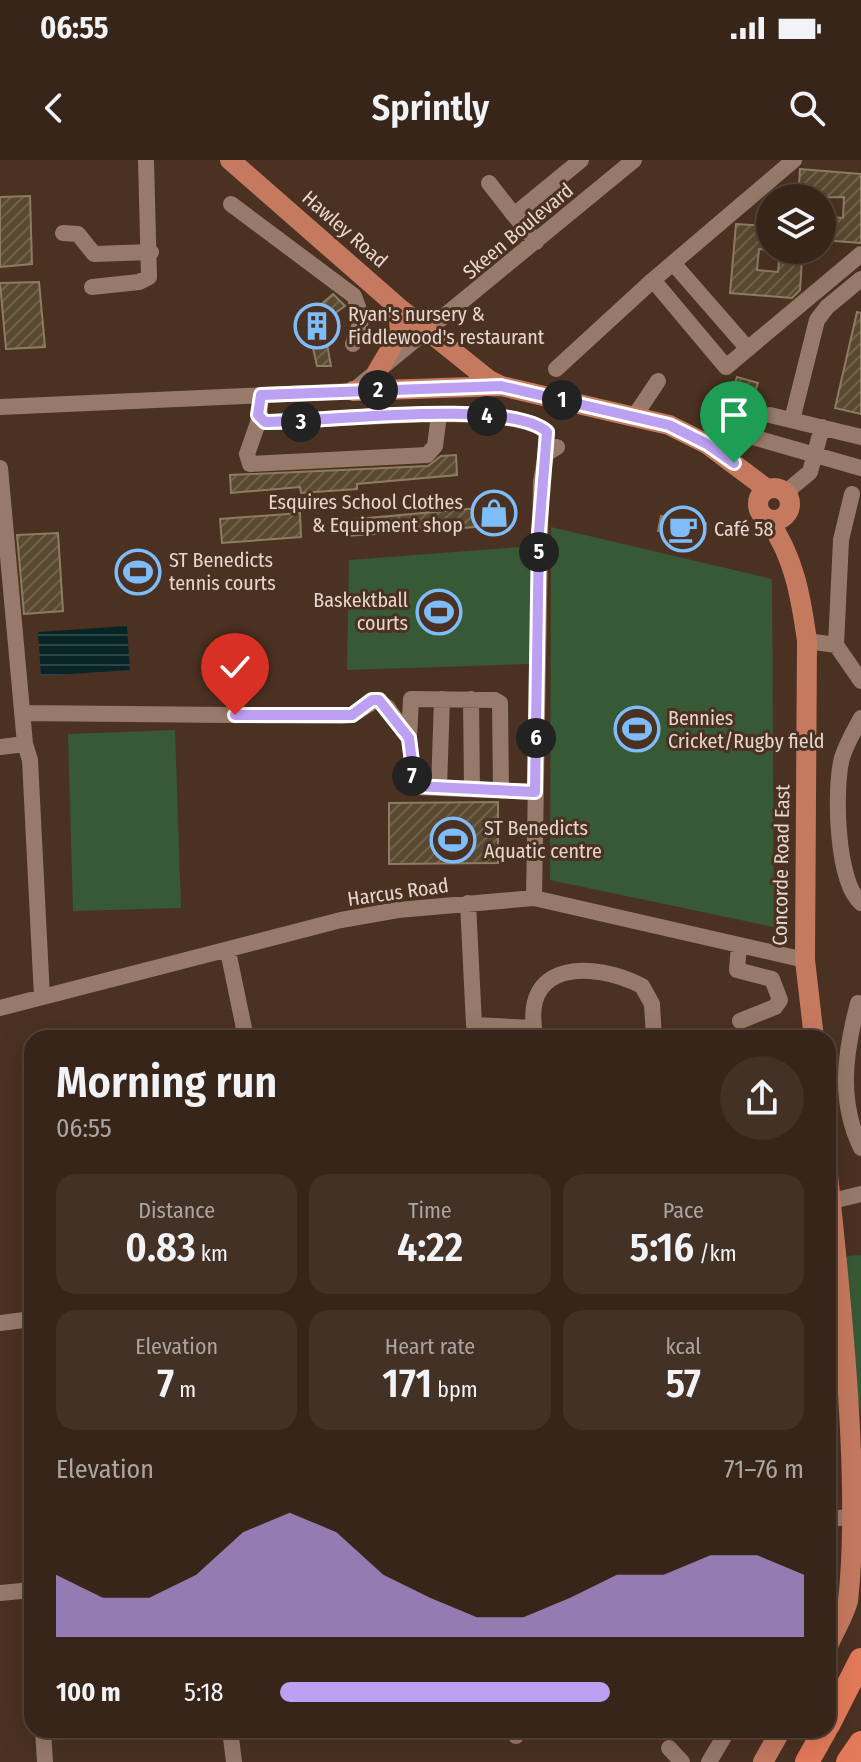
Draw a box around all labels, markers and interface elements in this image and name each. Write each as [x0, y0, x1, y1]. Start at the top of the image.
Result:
text: 06:55 [40, 10, 109, 46]
icon: back [32, 86, 76, 130]
text: Sprintly [372, 86, 489, 130]
icon: search [785, 86, 829, 130]
street label: Skeen Boulevard [458, 178, 578, 284]
map controls [756, 184, 836, 264]
button: layers [756, 184, 836, 264]
street label: Hawley Road [298, 186, 392, 272]
building icon: Ryan's nursery & Fiddlewood's restaurant [293, 302, 341, 350]
place label: Ryan's nursery & Fiddlewood's restaurant [348, 302, 545, 349]
pin: 2 [358, 370, 398, 410]
text: 2 [373, 376, 383, 403]
pin: 1 [542, 380, 582, 420]
pin [700, 381, 768, 463]
text: 1 [557, 386, 567, 413]
icon: arrive [712, 393, 756, 437]
pin: 4 [467, 396, 507, 436]
pin: 3 [281, 402, 321, 442]
text: 4 [481, 402, 493, 429]
text: 3 [296, 408, 306, 435]
shop icon: Esquires School Clothes & Equipment shop [470, 489, 518, 537]
place label: Esquires School Clothes & Equipment shop [268, 490, 463, 537]
cafe icon: Café 58 [659, 505, 707, 553]
place label: Café 58 [714, 517, 773, 541]
pin: 5 [519, 532, 559, 572]
text: 5 [534, 538, 544, 565]
sports icon: ST Benedicts tennis courts [114, 548, 162, 596]
place label: ST Benedicts tennis courts [169, 548, 276, 595]
place label: Baskektball courts [313, 588, 408, 635]
sports icon: Baskektball courts [415, 588, 463, 636]
pin [201, 633, 269, 715]
icon: check [213, 645, 257, 689]
sports icon: Bennies Cricket/Rugby field [613, 705, 661, 753]
place label: Bennies Cricket/Rugby field [668, 706, 825, 753]
pin: 6 [516, 718, 556, 758]
text: 6 [530, 724, 542, 751]
pin: 7 [392, 756, 432, 796]
text: 7 [407, 762, 417, 789]
street label: Concorde Road East [768, 784, 794, 946]
sports icon: ST Benedicts Aquatic centre [429, 816, 477, 864]
place label: ST Benedicts Aquatic centre [484, 816, 602, 863]
street label: Harcus Road [346, 873, 450, 911]
text: Morning run [56, 1056, 277, 1109]
button: share [720, 1056, 804, 1140]
text: 06:55 [56, 1113, 112, 1144]
text: Distance [138, 1197, 215, 1224]
text: Time [408, 1197, 452, 1224]
text: Pace [663, 1197, 704, 1224]
text: 0.83 [125, 1224, 196, 1272]
text: 4:22 [397, 1224, 463, 1272]
text: 5:16 [630, 1224, 694, 1272]
text: km [196, 1240, 228, 1267]
text: /km [694, 1240, 737, 1267]
text: Elevation [135, 1333, 218, 1360]
text: Heart rate [385, 1333, 475, 1360]
text: kcal [666, 1333, 701, 1360]
text: 7 [157, 1360, 174, 1408]
text: 171 [382, 1360, 432, 1408]
text: 57 [666, 1360, 701, 1408]
text: m [174, 1376, 196, 1403]
text: bpm [432, 1376, 478, 1403]
text: Elevation [56, 1454, 154, 1485]
text: 71–76 m [724, 1454, 804, 1485]
text: 100 m [56, 1677, 121, 1708]
text: 5:18 [184, 1677, 224, 1708]

